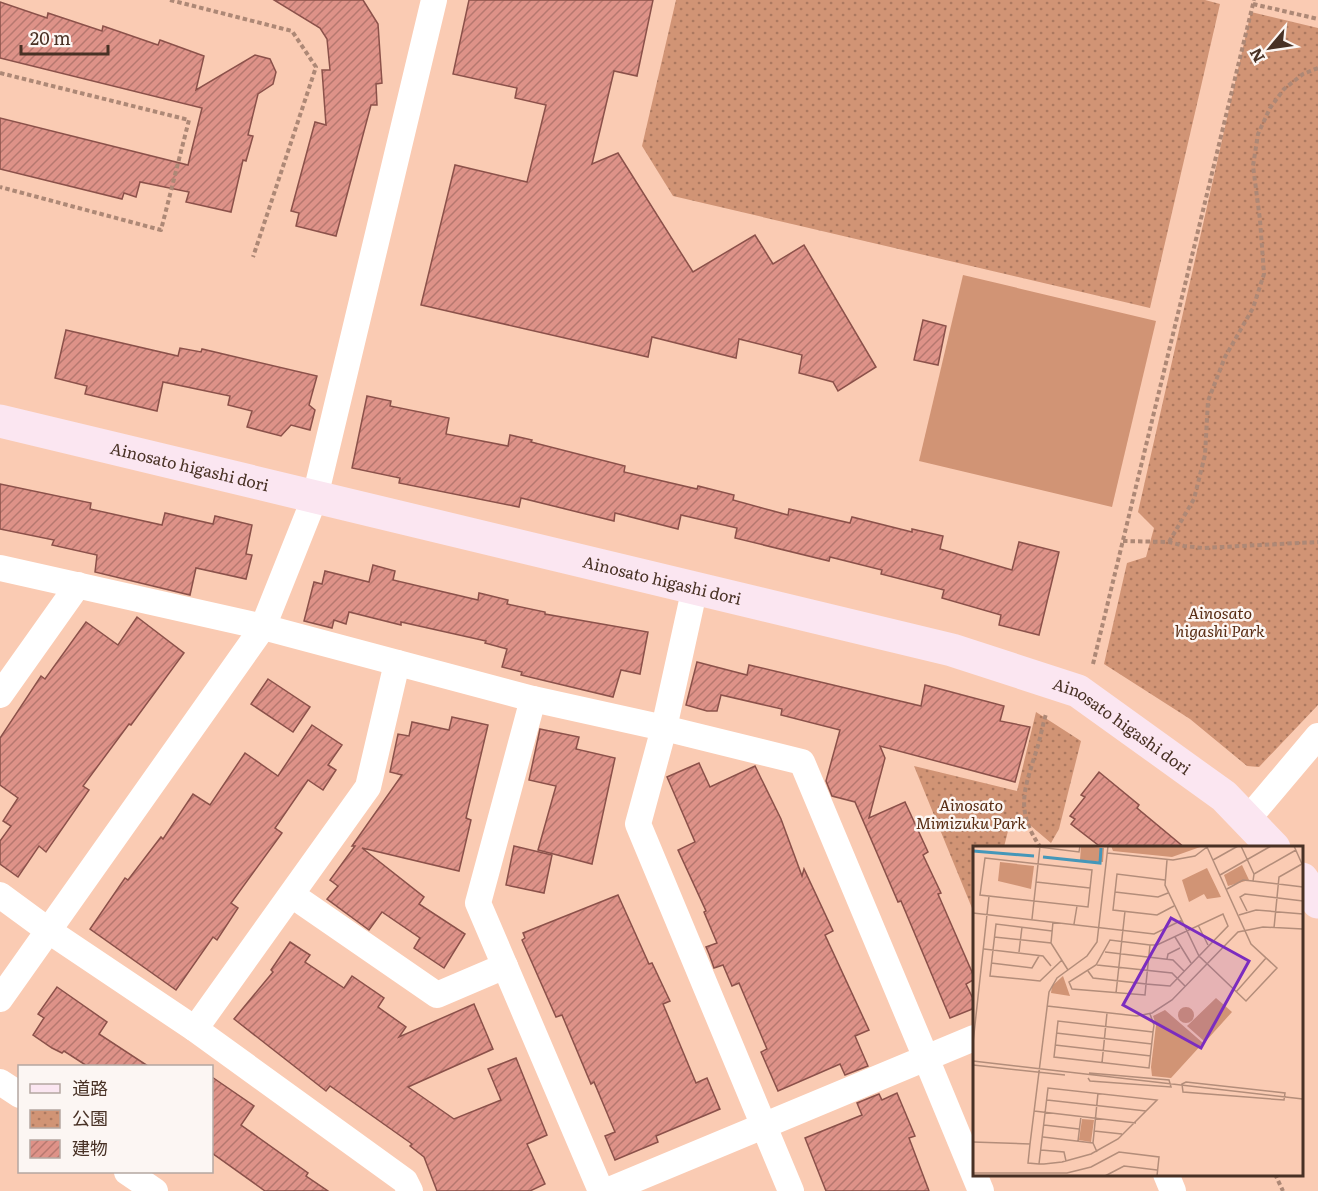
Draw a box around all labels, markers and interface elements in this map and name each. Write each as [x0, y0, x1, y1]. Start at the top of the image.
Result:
scale bar [21, 18, 108, 56]
north arrow [1240, 18, 1300, 78]
text: 20 m [30, 24, 71, 51]
text: N [1242, 44, 1270, 67]
street label: Ainosato higashi dori [108, 435, 272, 496]
street label: Ainosato higashi dori [581, 549, 744, 610]
park label: Ainosato higashi Park [1175, 600, 1265, 642]
street label: Ainosato higashi dori [1050, 671, 1196, 780]
park label: Ainosato Mimizuku Park [916, 792, 1026, 834]
inset map [973, 846, 1303, 1176]
legend [18, 1065, 213, 1173]
text: 道路 [72, 1074, 108, 1101]
text: 公園 [72, 1104, 108, 1131]
text: 建物 [72, 1134, 108, 1161]

